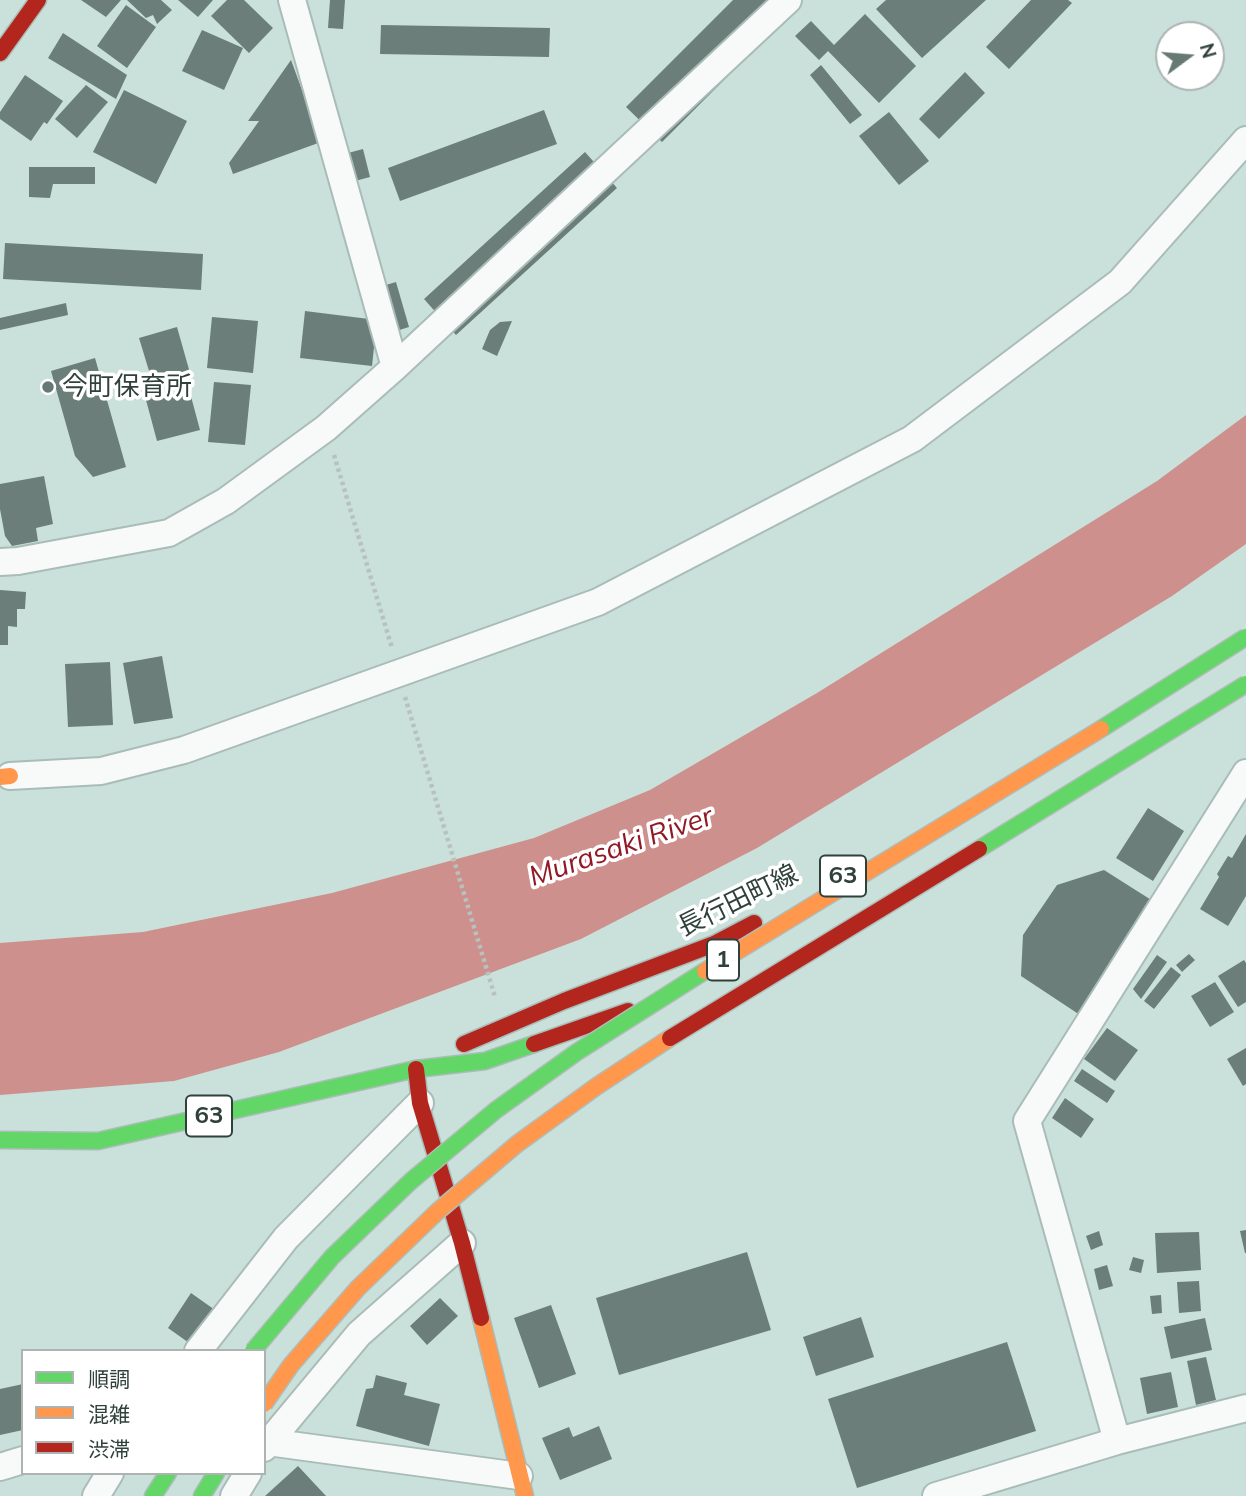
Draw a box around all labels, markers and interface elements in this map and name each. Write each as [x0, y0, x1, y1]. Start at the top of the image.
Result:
north arrow [1155, 21, 1225, 91]
text: N [1195, 41, 1222, 61]
place label: 今町保育所 [62, 371, 192, 403]
marker: 今町保育所 [40, 379, 56, 395]
water label: Murasaki River [525, 800, 717, 894]
road number: 63 [820, 856, 866, 896]
street label: 長行田町線 [673, 858, 803, 944]
road number: 1 [707, 940, 739, 980]
road number: 63 [186, 1096, 232, 1136]
legend [21, 1349, 266, 1475]
text: 順調 [88, 1366, 130, 1392]
text: 混雑 [88, 1401, 130, 1427]
text: 渋滞 [88, 1436, 130, 1462]

